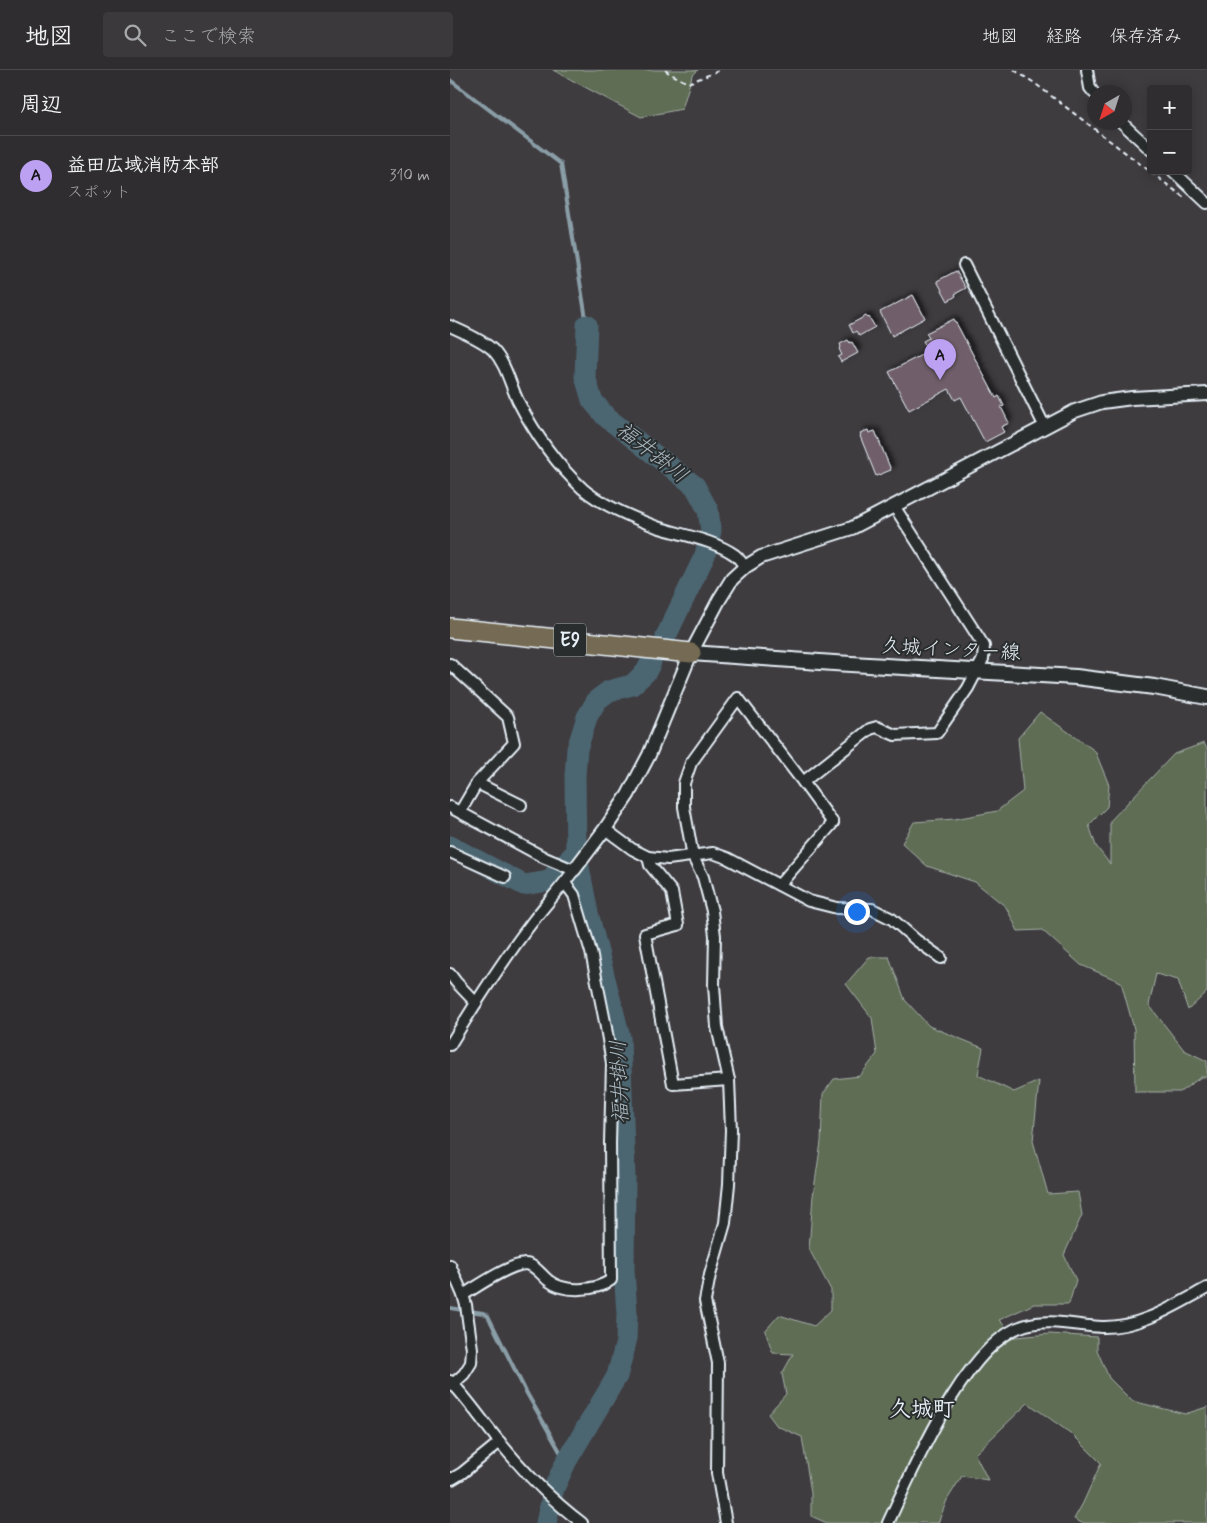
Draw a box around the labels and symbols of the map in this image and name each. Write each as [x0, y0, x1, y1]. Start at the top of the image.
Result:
north arrow [1087, 85, 1132, 130]
pin: A [924, 339, 956, 380]
water label: 福井掛川 [610, 416, 694, 490]
road number: E9 [554, 624, 586, 656]
street label: 久城インター線 [881, 633, 1021, 667]
your location [844, 899, 870, 925]
water label: 福井掛川 [605, 1040, 635, 1124]
district label: 久城町 [889, 1396, 955, 1424]

